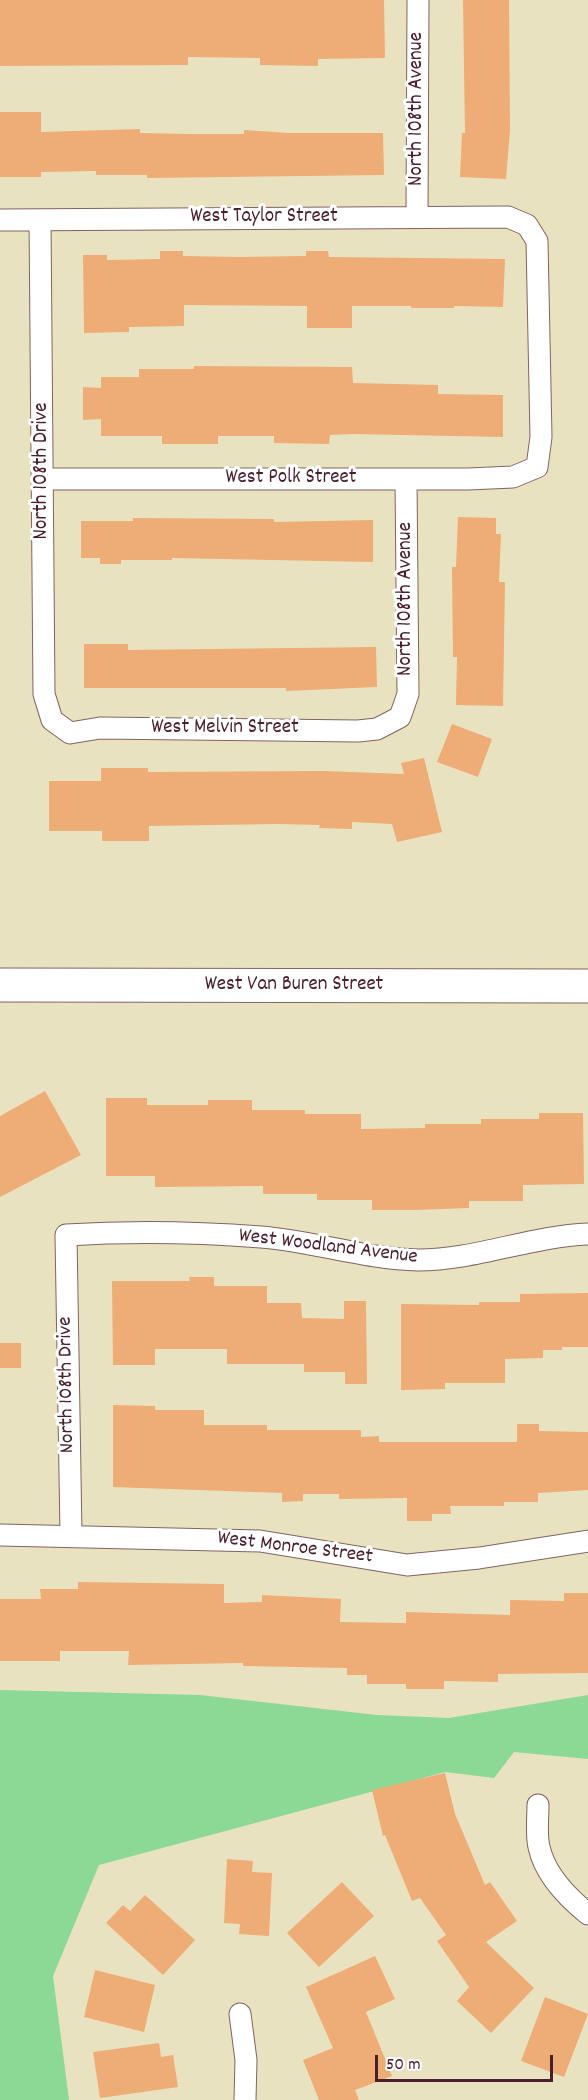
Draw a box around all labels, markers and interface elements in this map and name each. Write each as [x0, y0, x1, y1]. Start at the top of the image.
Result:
street label: North 108th Avenue [405, 32, 431, 186]
street label: West Taylor Street [190, 205, 338, 231]
street label: North 108th Drive [30, 403, 56, 539]
street label: West Polk Street [225, 466, 357, 492]
street label: North 108th Avenue [394, 522, 420, 676]
street label: West Melvin Street [151, 716, 299, 742]
street label: West Van Buren Street [205, 973, 383, 999]
street label: West Woodland Avenue [237, 1225, 419, 1271]
street label: North 108th Drive [54, 1316, 82, 1454]
street label: West Monroe Street [216, 1527, 374, 1571]
scale bar [378, 2043, 556, 2081]
text: 50 m [386, 2053, 421, 2078]

